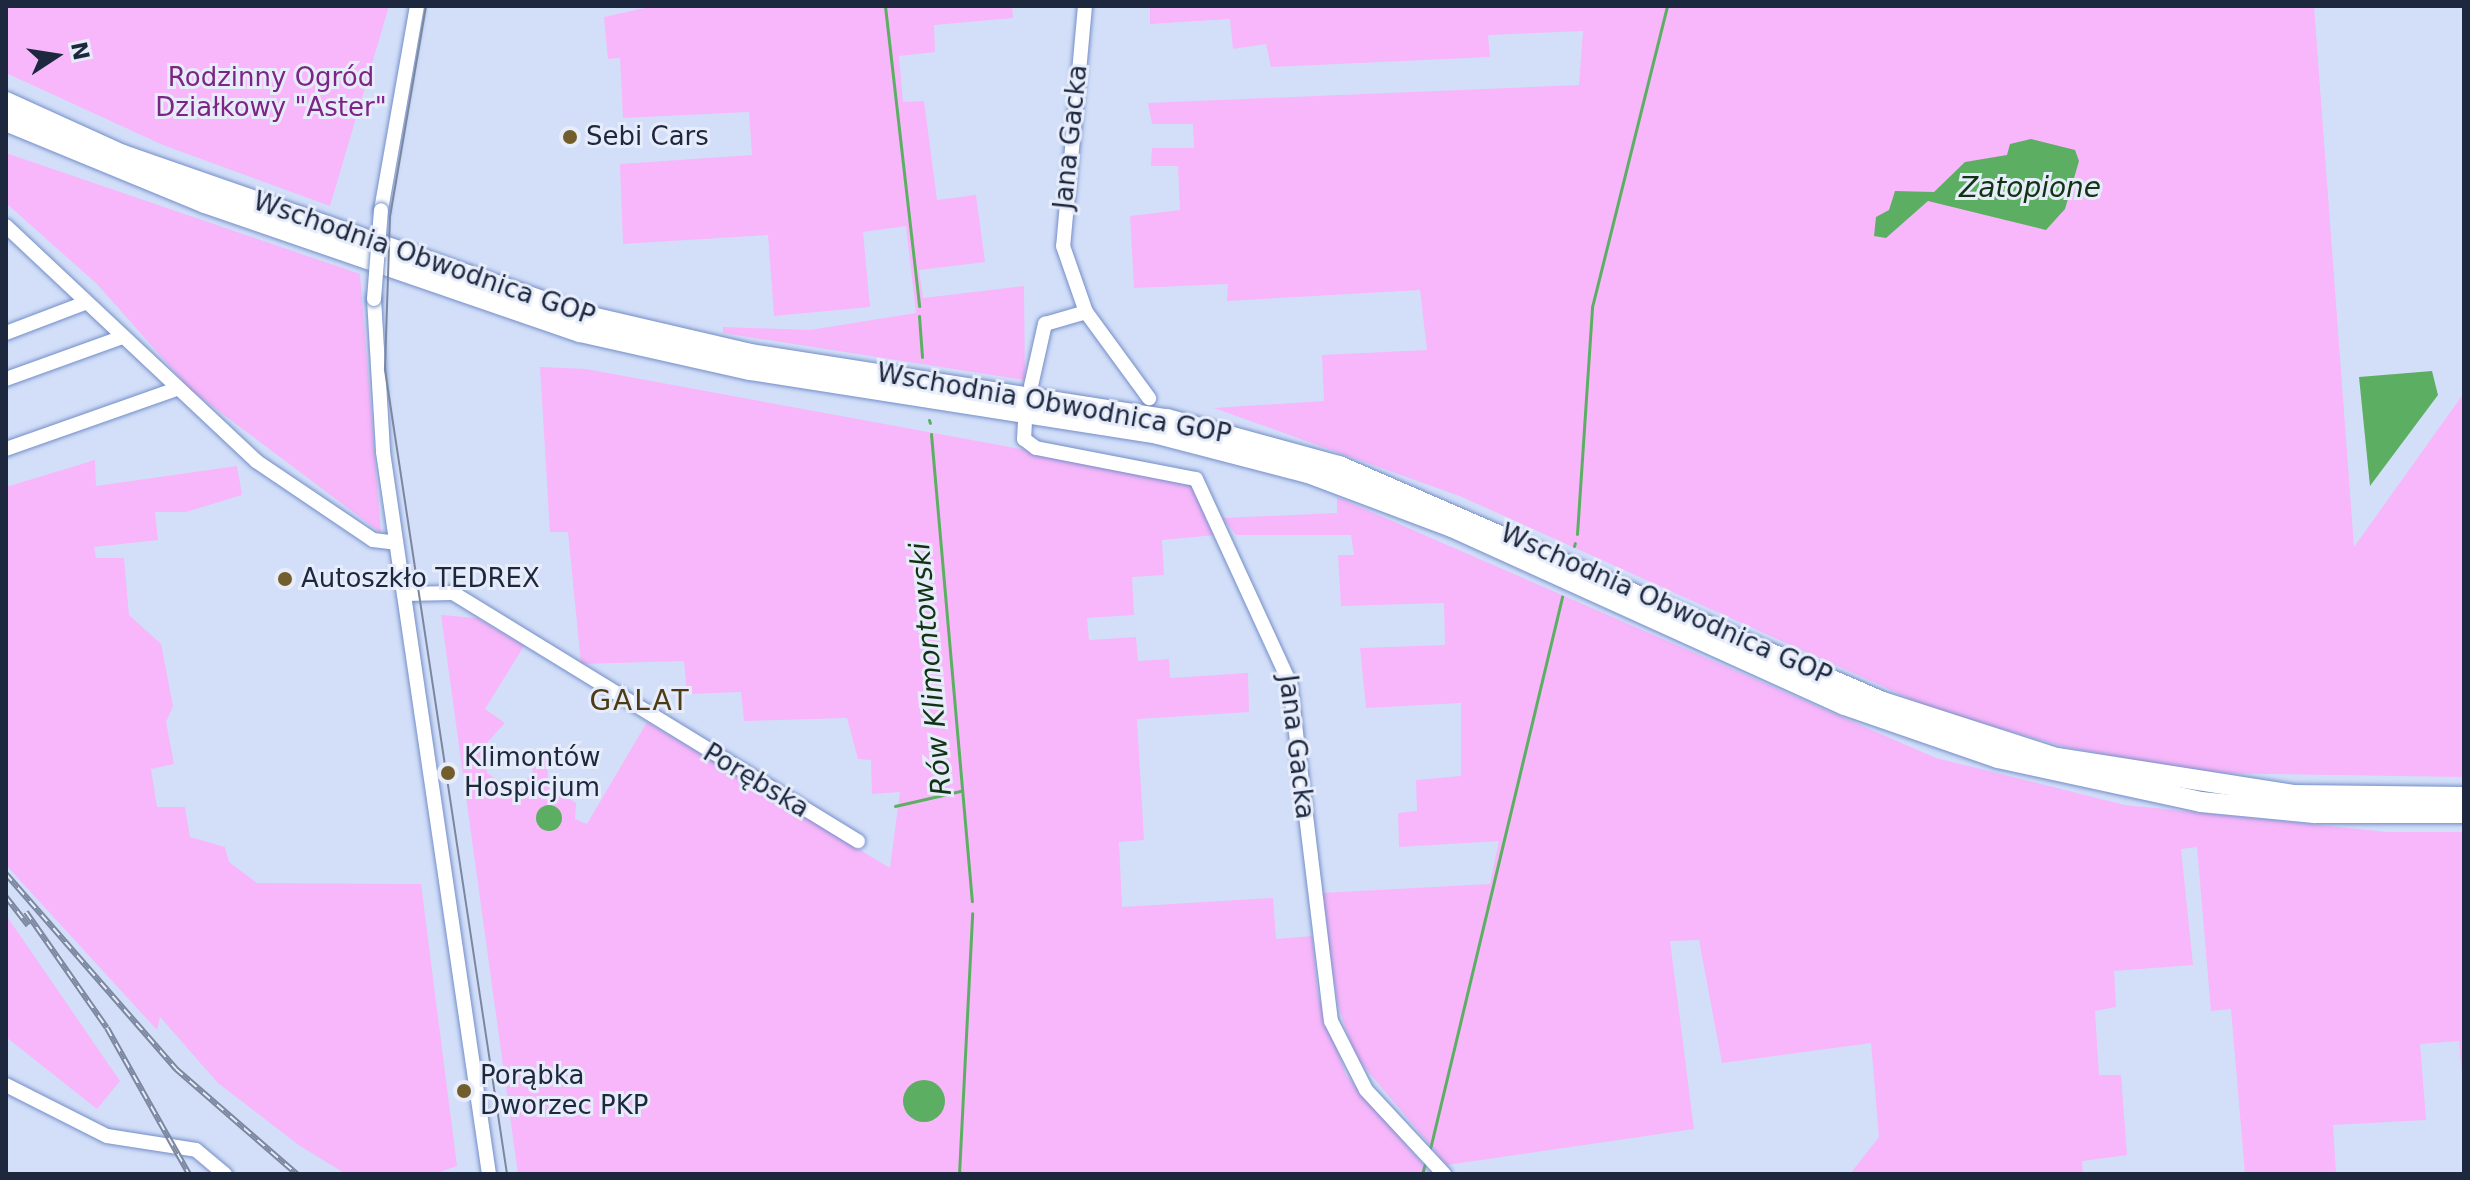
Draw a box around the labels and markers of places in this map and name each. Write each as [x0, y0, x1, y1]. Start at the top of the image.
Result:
place label: Sebi Cars [586, 121, 709, 153]
marker: Sebi Cars [561, 128, 579, 146]
place label: Autoszkło TEDREX [301, 563, 540, 595]
marker: Autoszkło TEDREX [276, 570, 294, 588]
place label: Klimontów Hospicjum [464, 742, 601, 804]
marker: Klimontów Hospicjum [439, 764, 457, 782]
place label: Porąbka Dworzec PKP [480, 1060, 648, 1122]
marker: Porąbka Dworzec PKP [455, 1082, 473, 1100]

